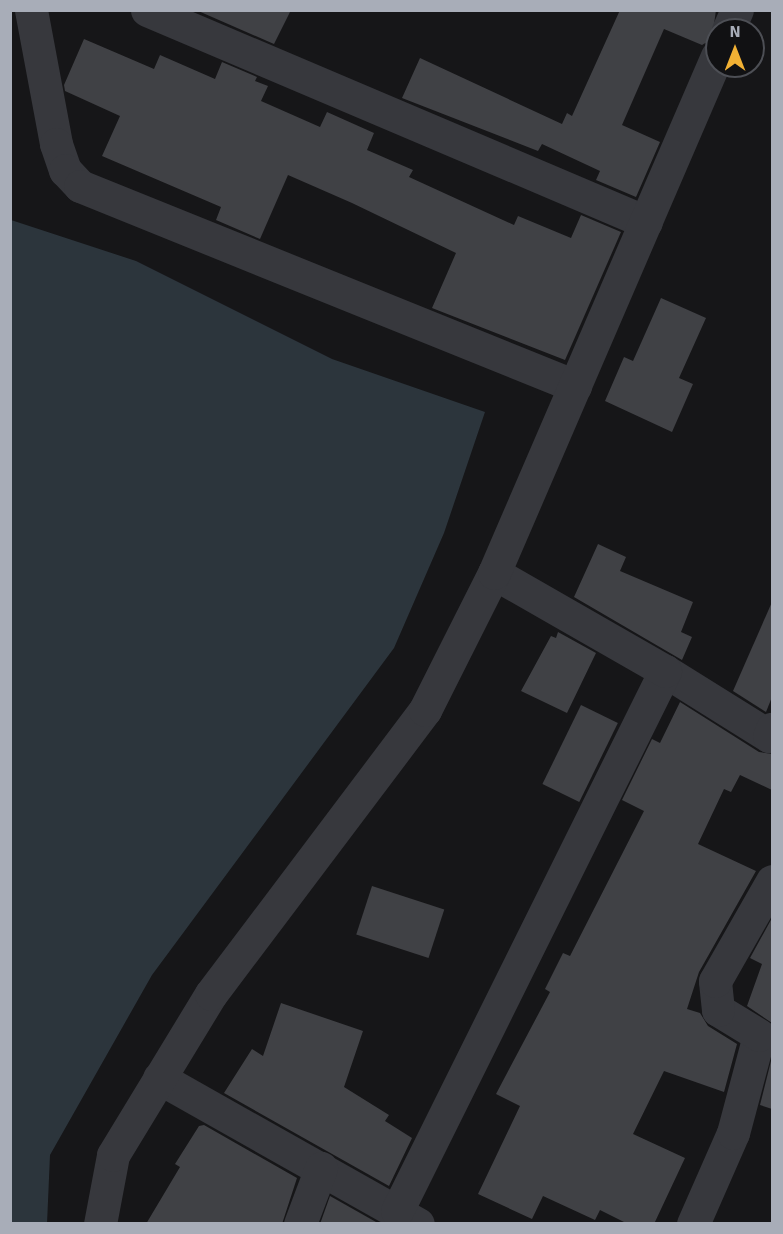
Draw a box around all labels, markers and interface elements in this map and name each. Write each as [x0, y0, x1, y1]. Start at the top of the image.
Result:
north arrow [705, 18, 765, 78]
text: N [729, 22, 741, 42]

